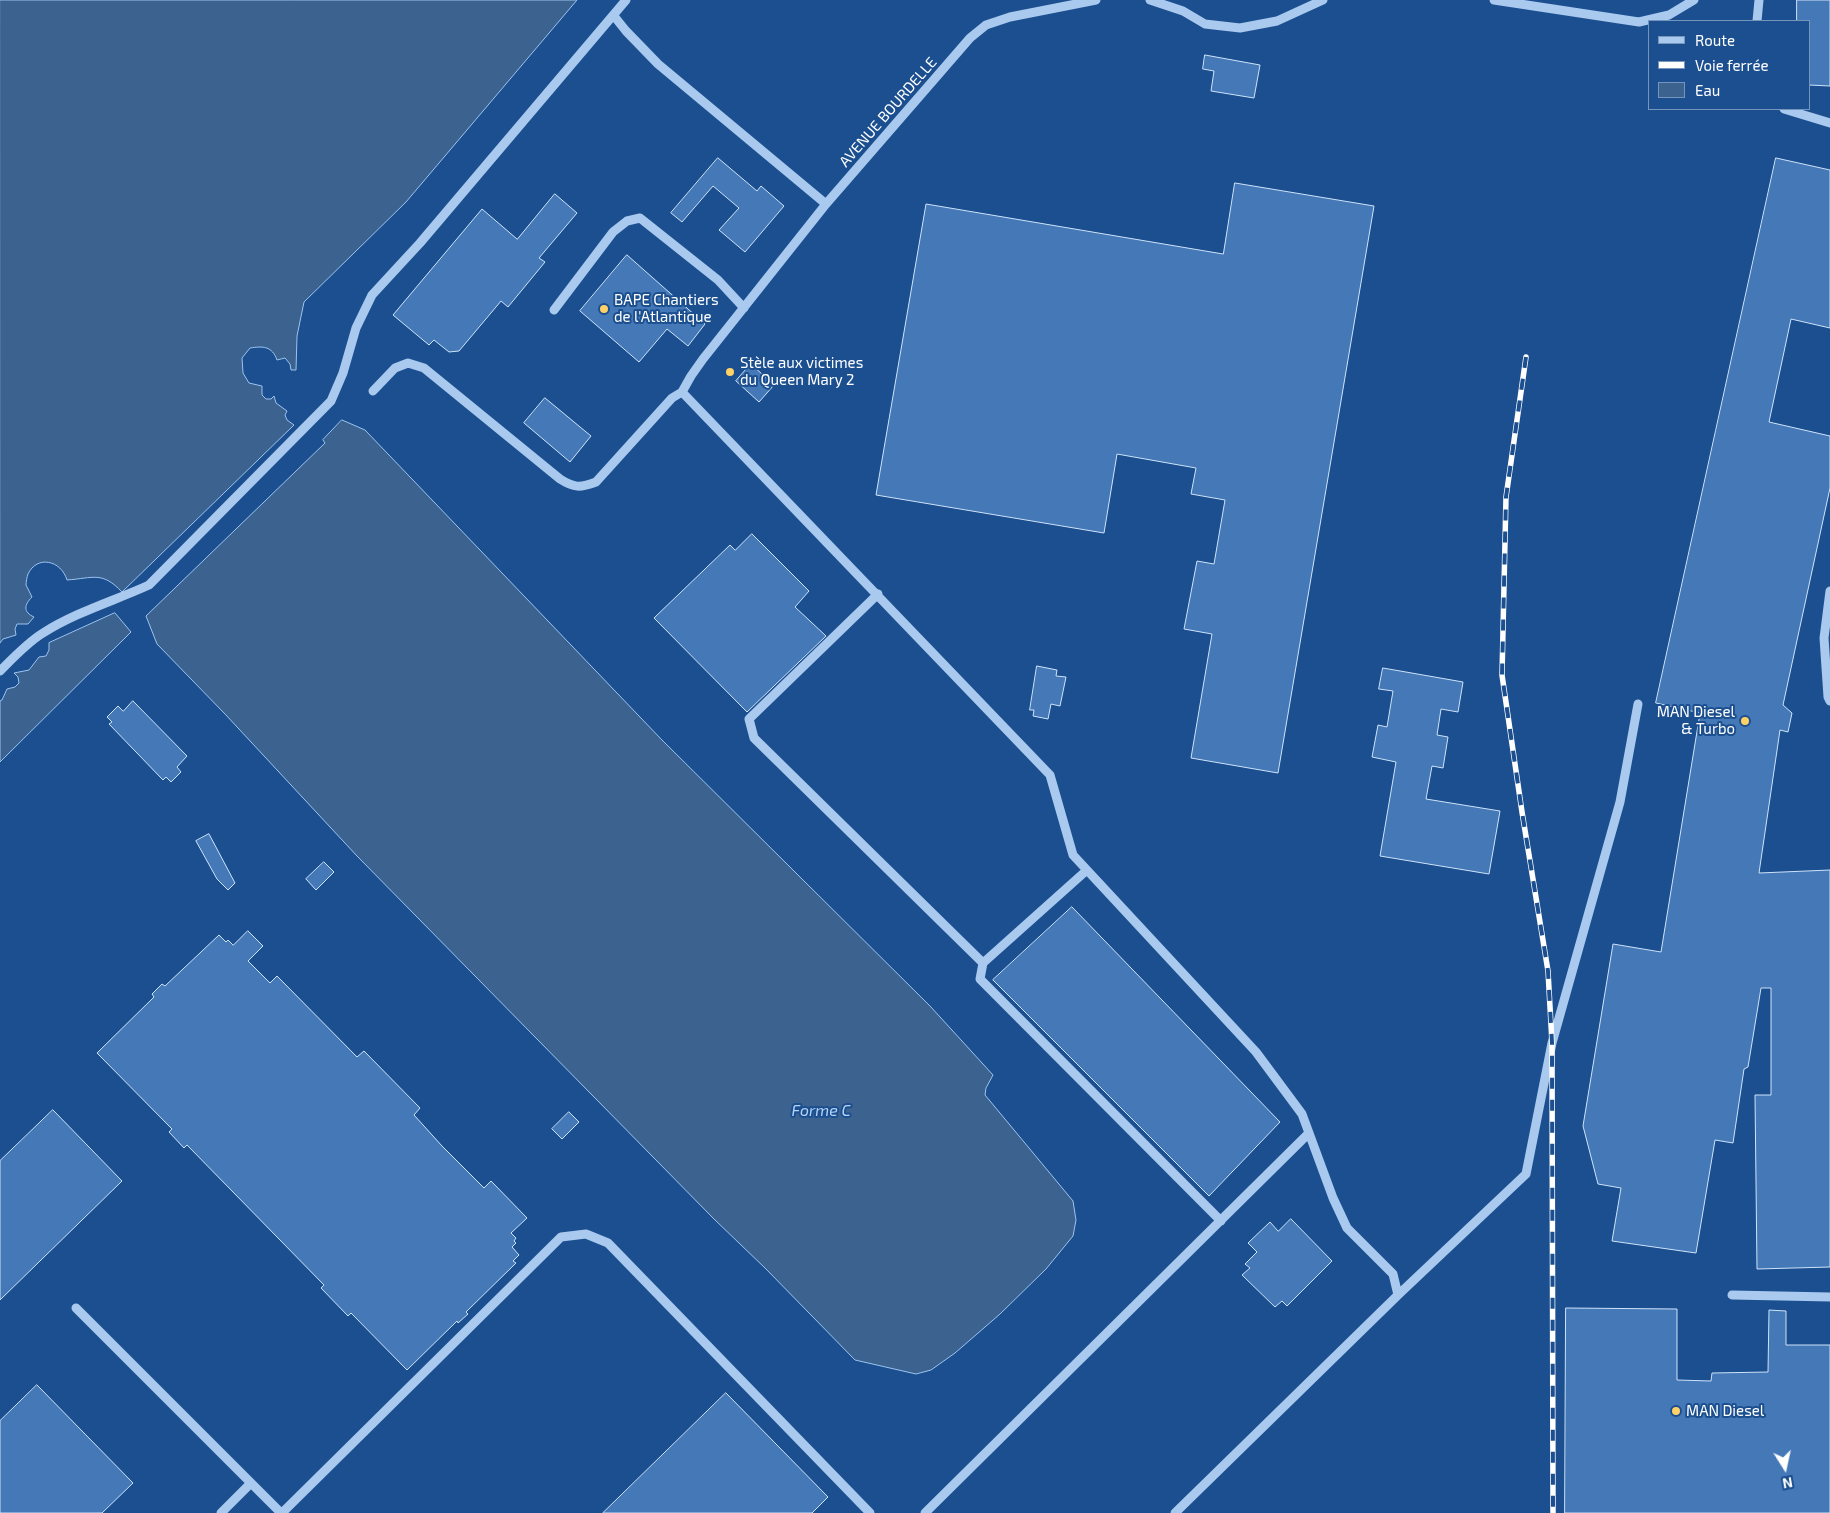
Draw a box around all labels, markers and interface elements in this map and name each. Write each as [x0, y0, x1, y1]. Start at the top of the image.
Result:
legend [1648, 20, 1810, 110]
text: Route [1695, 31, 1735, 49]
street label: AVENUE BOURDELLE [835, 53, 941, 171]
text: Voie ferrée [1695, 56, 1769, 74]
text: Eau [1695, 81, 1720, 99]
place label: BAPE Chantiers de l'Atlantique [614, 291, 719, 326]
marker: BAPE Chantiers de l'Atlantique [598, 303, 610, 315]
place label: Stèle aux victimes du Queen Mary 2 [740, 354, 863, 389]
marker: Stèle aux victimes du Queen Mary 2 [724, 366, 736, 378]
place label: MAN Diesel & Turbo [1657, 703, 1735, 738]
marker: MAN Diesel & Turbo [1739, 715, 1751, 727]
water label: Forme C [792, 1101, 850, 1121]
place label: MAN Diesel [1686, 1402, 1764, 1420]
marker: MAN Diesel [1670, 1405, 1682, 1417]
north arrow [1760, 1443, 1810, 1493]
text: N [1781, 1474, 1794, 1493]

